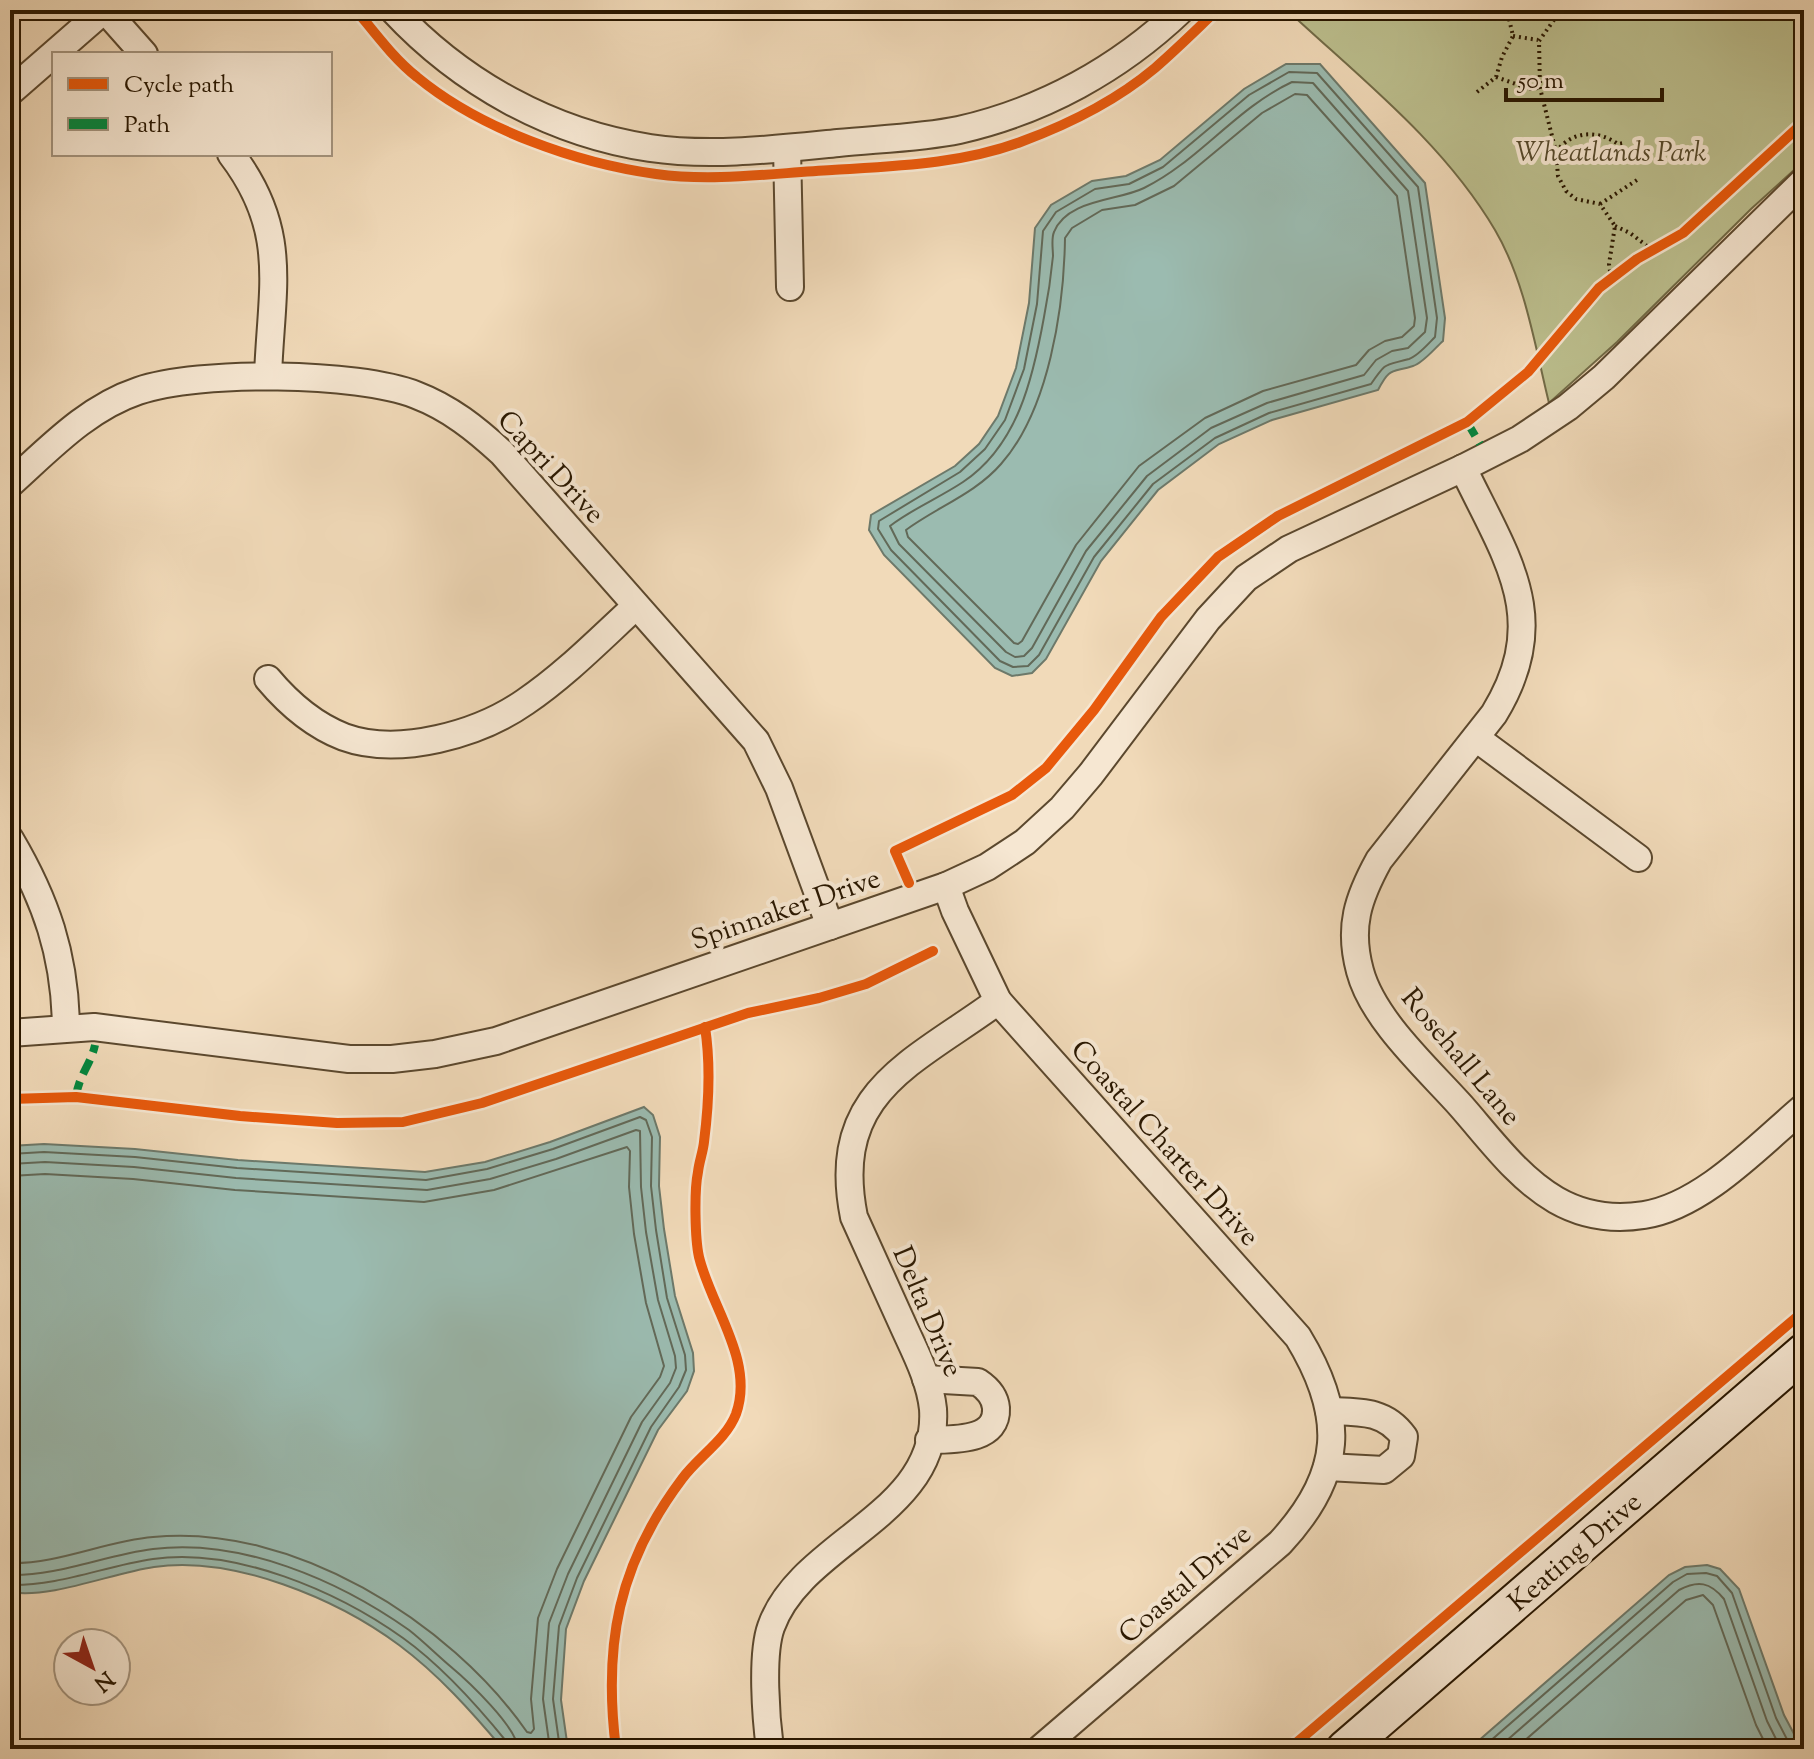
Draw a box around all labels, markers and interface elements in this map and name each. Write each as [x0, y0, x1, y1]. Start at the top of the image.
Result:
legend [52, 52, 332, 156]
scale bar [1506, 52, 1662, 102]
text: 50 m [1516, 65, 1564, 99]
text: Cycle path [124, 69, 234, 103]
text: Path [124, 109, 170, 143]
park label: Wheatlands Park [1516, 134, 1707, 174]
street label: Capri Drive [487, 402, 613, 534]
street label: Spinnaker Drive [686, 860, 886, 962]
street label: Rosehall Lane [1390, 981, 1529, 1135]
street label: Coastal Charter Drive [1060, 1032, 1268, 1256]
street label: Delta Drive [881, 1241, 972, 1384]
street label: Keating Drive [1500, 1484, 1652, 1623]
street label: Coastal Drive [1111, 1516, 1261, 1654]
north arrow [52, 1627, 132, 1707]
text: N [86, 1662, 120, 1698]

